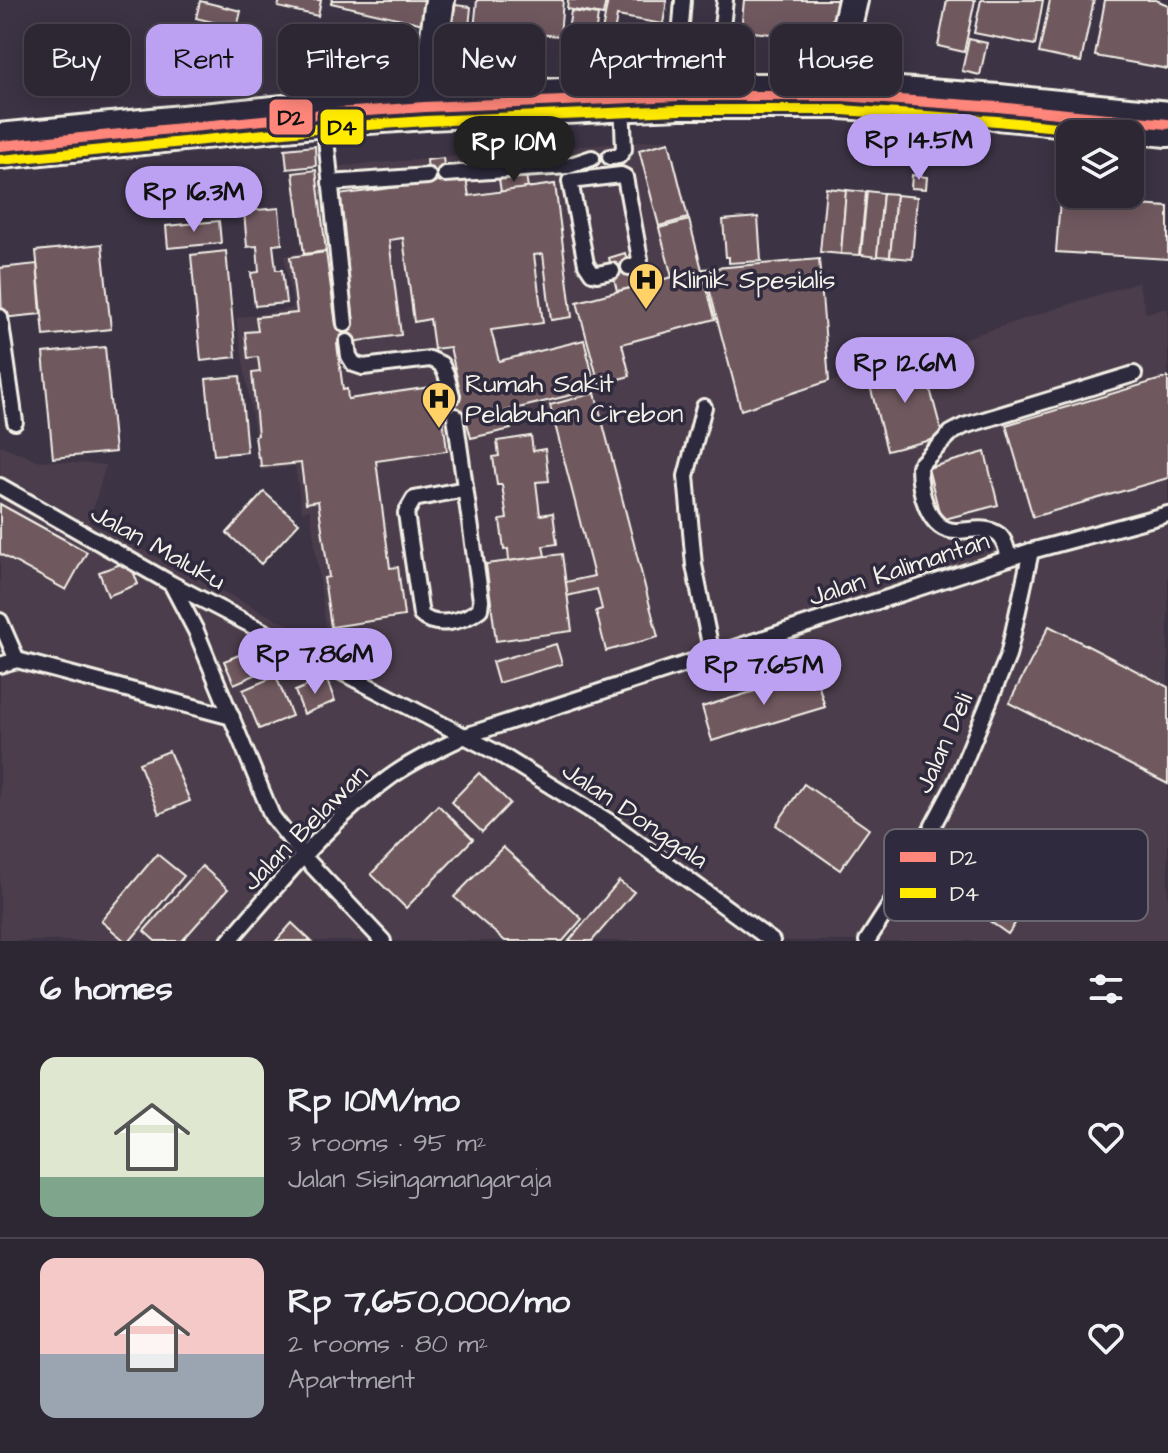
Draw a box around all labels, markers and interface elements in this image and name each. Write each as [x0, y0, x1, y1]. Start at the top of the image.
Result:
chip: Buy [24, 24, 130, 96]
chip: Rent [146, 24, 262, 96]
chip: Filters [278, 24, 418, 96]
chip: New [434, 24, 545, 96]
chip: Apartment [561, 24, 754, 96]
chip: House [770, 24, 902, 96]
line badge: D2 [268, 98, 314, 136]
text: D2 [278, 103, 305, 134]
line badge: D4 [319, 108, 365, 146]
text: D4 [327, 113, 358, 144]
pin: Rp 14.5M [836, 114, 1002, 182]
pin: Rp 10M [449, 116, 579, 184]
map controls [1056, 120, 1144, 208]
button: layers [1056, 120, 1144, 208]
text: Rp 14.5M [865, 122, 973, 158]
text: Rp 10M [472, 124, 556, 160]
pin: Rp 16.3M [111, 166, 277, 234]
text: Rp 16.3M [143, 174, 245, 210]
hospital icon: Klinik Spesialis [627, 261, 665, 311]
place label: Klinik Spesialis [672, 262, 836, 298]
pin: Rp 12.6M [822, 337, 988, 405]
text: Rp 12.6M [853, 345, 957, 381]
place label: Rumah Sakit Pelabuhan Cirebon [465, 366, 683, 432]
hospital icon: Rumah Sakit Pelabuhan Cirebon [420, 380, 458, 430]
street label: Jalan Maluku [84, 495, 232, 599]
street label: Jalan Kalimantan [804, 523, 994, 615]
pin: Rp 7.86M [232, 628, 398, 696]
text: Rp 7.86M [256, 636, 374, 672]
pin: Rp 7.65M [681, 639, 847, 707]
text: Rp 7.65M [704, 647, 824, 683]
street label: Jalan Deli [906, 687, 982, 799]
street label: Jalan Donggala [554, 753, 715, 879]
street label: Jalan Belawan [234, 757, 376, 899]
legend [884, 829, 1148, 921]
text: D2 [950, 843, 977, 874]
text: D4 [950, 879, 979, 910]
text: 6 homes [40, 965, 173, 1013]
icon: filters [1084, 967, 1128, 1011]
text: Rp 10M/mo [288, 1077, 460, 1125]
icon: home [104, 1089, 200, 1185]
icon: heart [1084, 1115, 1128, 1159]
text: 3 rooms · 95 m² [288, 1125, 487, 1161]
text: Jalan Sisingamangaraja [288, 1161, 552, 1197]
text: Rp 7,650,000/mo [288, 1278, 570, 1326]
icon: home [104, 1290, 200, 1386]
icon: heart [1084, 1316, 1128, 1360]
text: 2 rooms · 80 m² [288, 1326, 488, 1362]
text: Apartment [288, 1362, 415, 1398]

